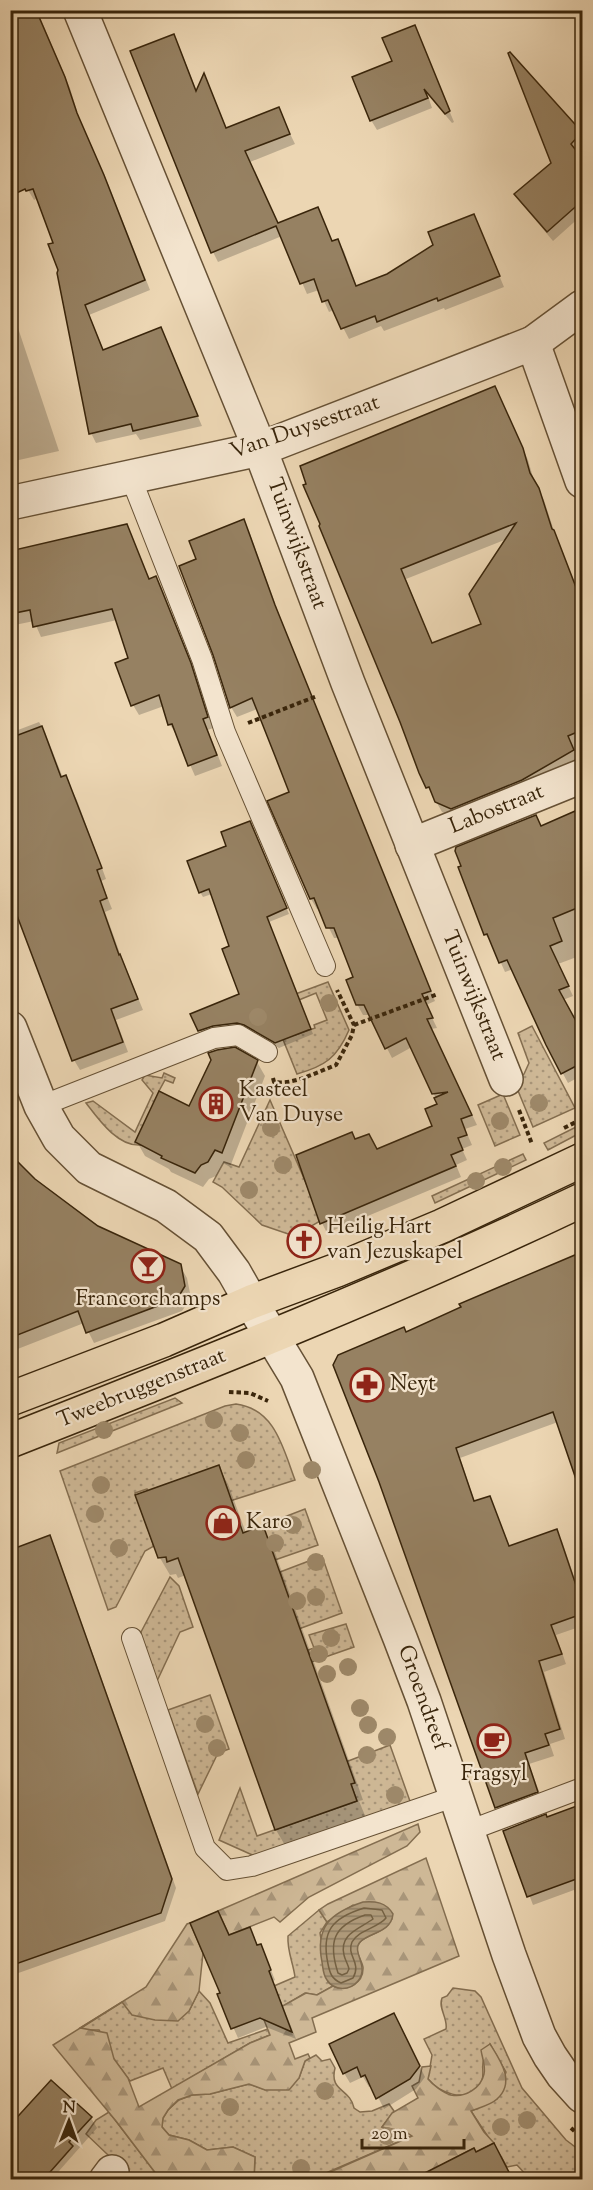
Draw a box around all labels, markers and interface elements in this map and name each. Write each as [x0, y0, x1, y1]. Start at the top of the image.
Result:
street label: Van Duysestraat [226, 387, 385, 469]
street label: Tuinwijkstraat [257, 474, 335, 615]
street label: Labostraat [445, 776, 549, 843]
street label: Tuinwijkstraat [432, 926, 514, 1066]
place label: Kasteel Van Duyse [239, 1075, 343, 1132]
building icon: Kasteel Van Duyse [198, 1086, 234, 1122]
place label: Heilig Hart van Jezuskapel [327, 1212, 463, 1269]
church icon: Heilig Hart van Jezuskapel [286, 1223, 322, 1259]
bar icon: Francorchamps [130, 1248, 166, 1284]
place label: Francorchamps [76, 1284, 220, 1316]
street label: Tweebruggenstraat [53, 1340, 231, 1437]
pharmacy icon: Neyt [349, 1367, 385, 1403]
place label: Neyt [390, 1369, 436, 1401]
shop icon: Karo [205, 1505, 241, 1541]
place label: Karo [246, 1507, 292, 1539]
street label: Groendreef [388, 1641, 456, 1756]
cafe icon: Fragsyl [476, 1723, 512, 1759]
place label: Fragsyl [461, 1759, 527, 1791]
north arrow [39, 2091, 99, 2151]
text: N [63, 2097, 76, 2120]
scale bar [362, 2112, 464, 2150]
text: 20 m [371, 2122, 408, 2148]

